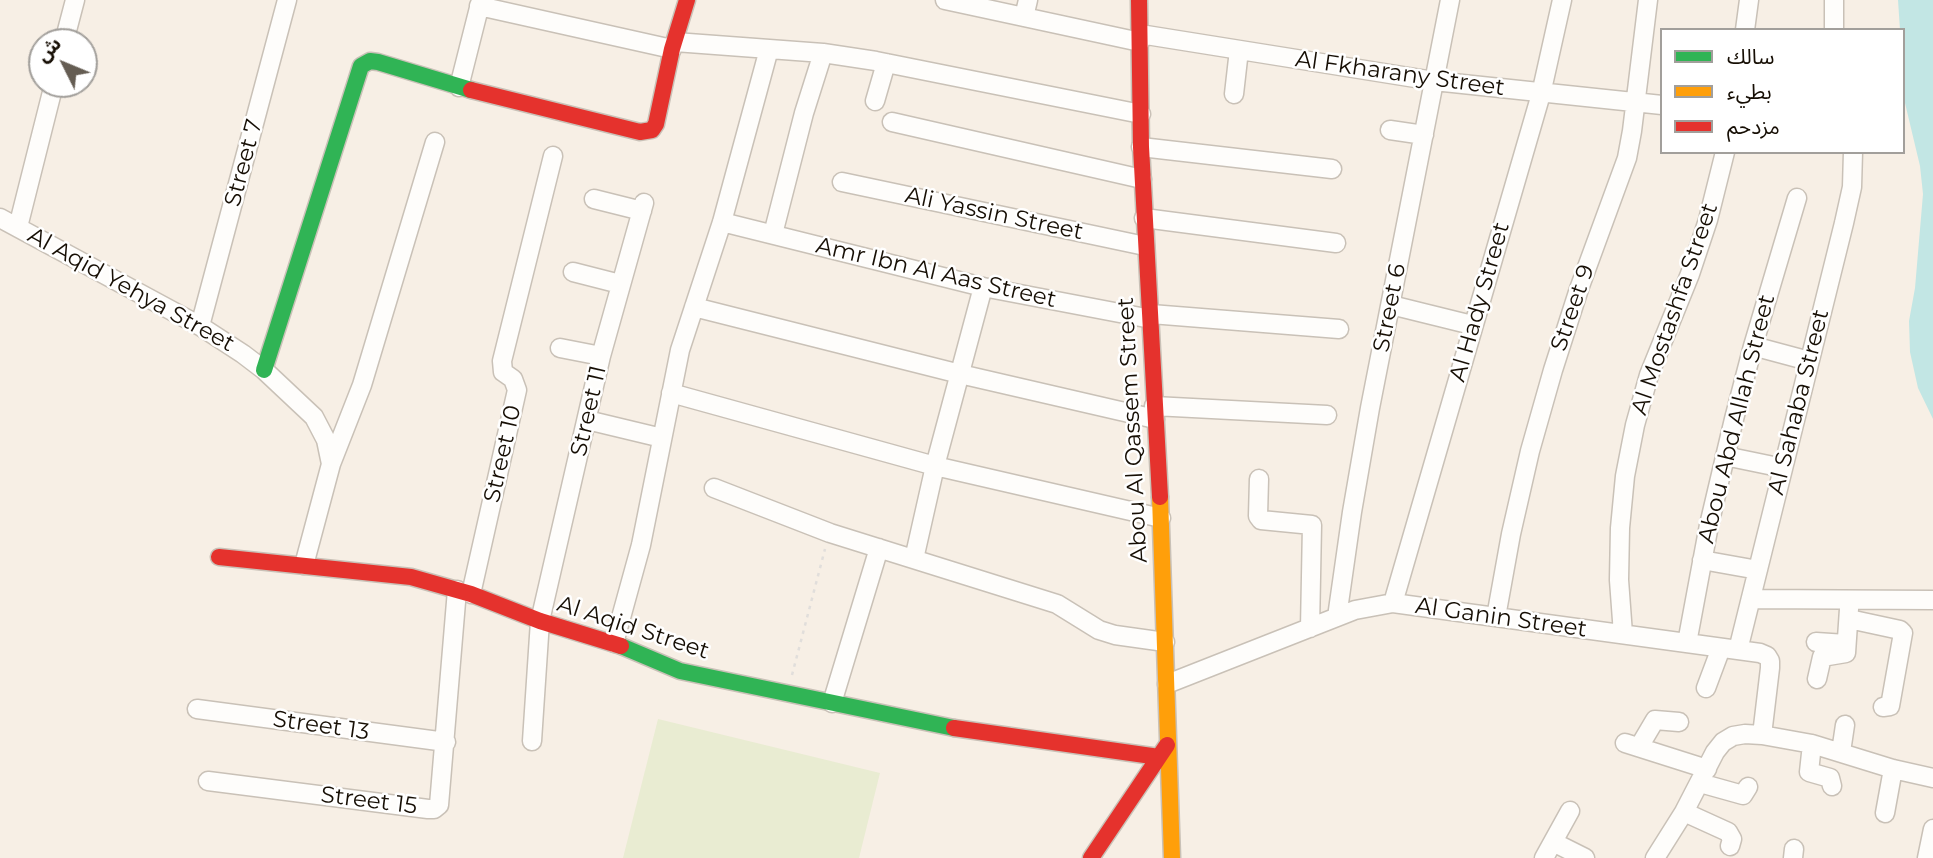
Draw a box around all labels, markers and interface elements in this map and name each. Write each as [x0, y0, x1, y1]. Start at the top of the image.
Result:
north arrow [28, 28, 98, 98]
legend [1660, 28, 1905, 154]
text: ش [31, 32, 66, 67]
text: سالك [1727, 44, 1774, 69]
street label: Al Fkharany Street [1294, 46, 1506, 102]
text: بطيء [1727, 79, 1772, 104]
text: مزدحم [1727, 114, 1780, 139]
street label: Street 7 [219, 116, 269, 210]
street label: Ali Yassin Street [902, 182, 1086, 246]
street label: Al Mostashfa Street [1626, 199, 1724, 419]
street label: Al Hady Street [1444, 219, 1516, 385]
street label: Al Aqid Yehya Street [23, 222, 239, 358]
street label: Amr Ibn Al Aas Street [813, 232, 1059, 314]
street label: Street 6 [1368, 261, 1412, 355]
street label: Street 9 [1545, 261, 1601, 355]
street label: Abou Abd Allah Street [1693, 292, 1781, 546]
street label: Abou Al Qassem Street [1112, 297, 1154, 563]
street label: Al Sahaba Street [1763, 306, 1835, 498]
street label: Street 11 [565, 363, 613, 459]
street label: Street 10 [478, 403, 528, 505]
street label: Al Aqid Street [554, 590, 712, 666]
street label: Al Ganin Street [1413, 592, 1589, 644]
street label: Street 13 [271, 706, 371, 746]
street label: Street 15 [319, 781, 419, 821]

